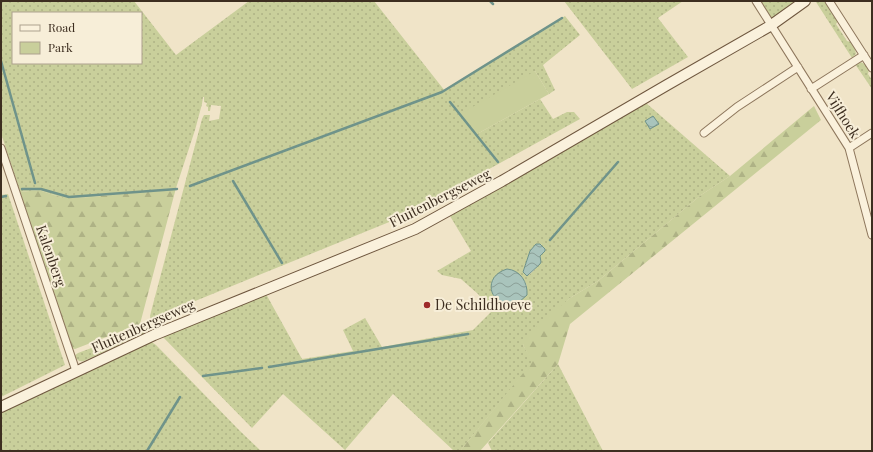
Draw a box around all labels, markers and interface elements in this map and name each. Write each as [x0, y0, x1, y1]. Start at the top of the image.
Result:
legend [12, 12, 142, 64]
text: Road [48, 19, 75, 35]
text: Park [48, 39, 73, 55]
street label: Vijfhoek [821, 87, 865, 142]
street label: Fluitenbergseweg [386, 164, 494, 231]
street label: Kalenberg [32, 222, 71, 290]
street label: Fluitenbergseweg [88, 294, 198, 357]
place label: De Schildhoeve [435, 295, 531, 314]
marker: De Schildhoeve [422, 300, 432, 310]

